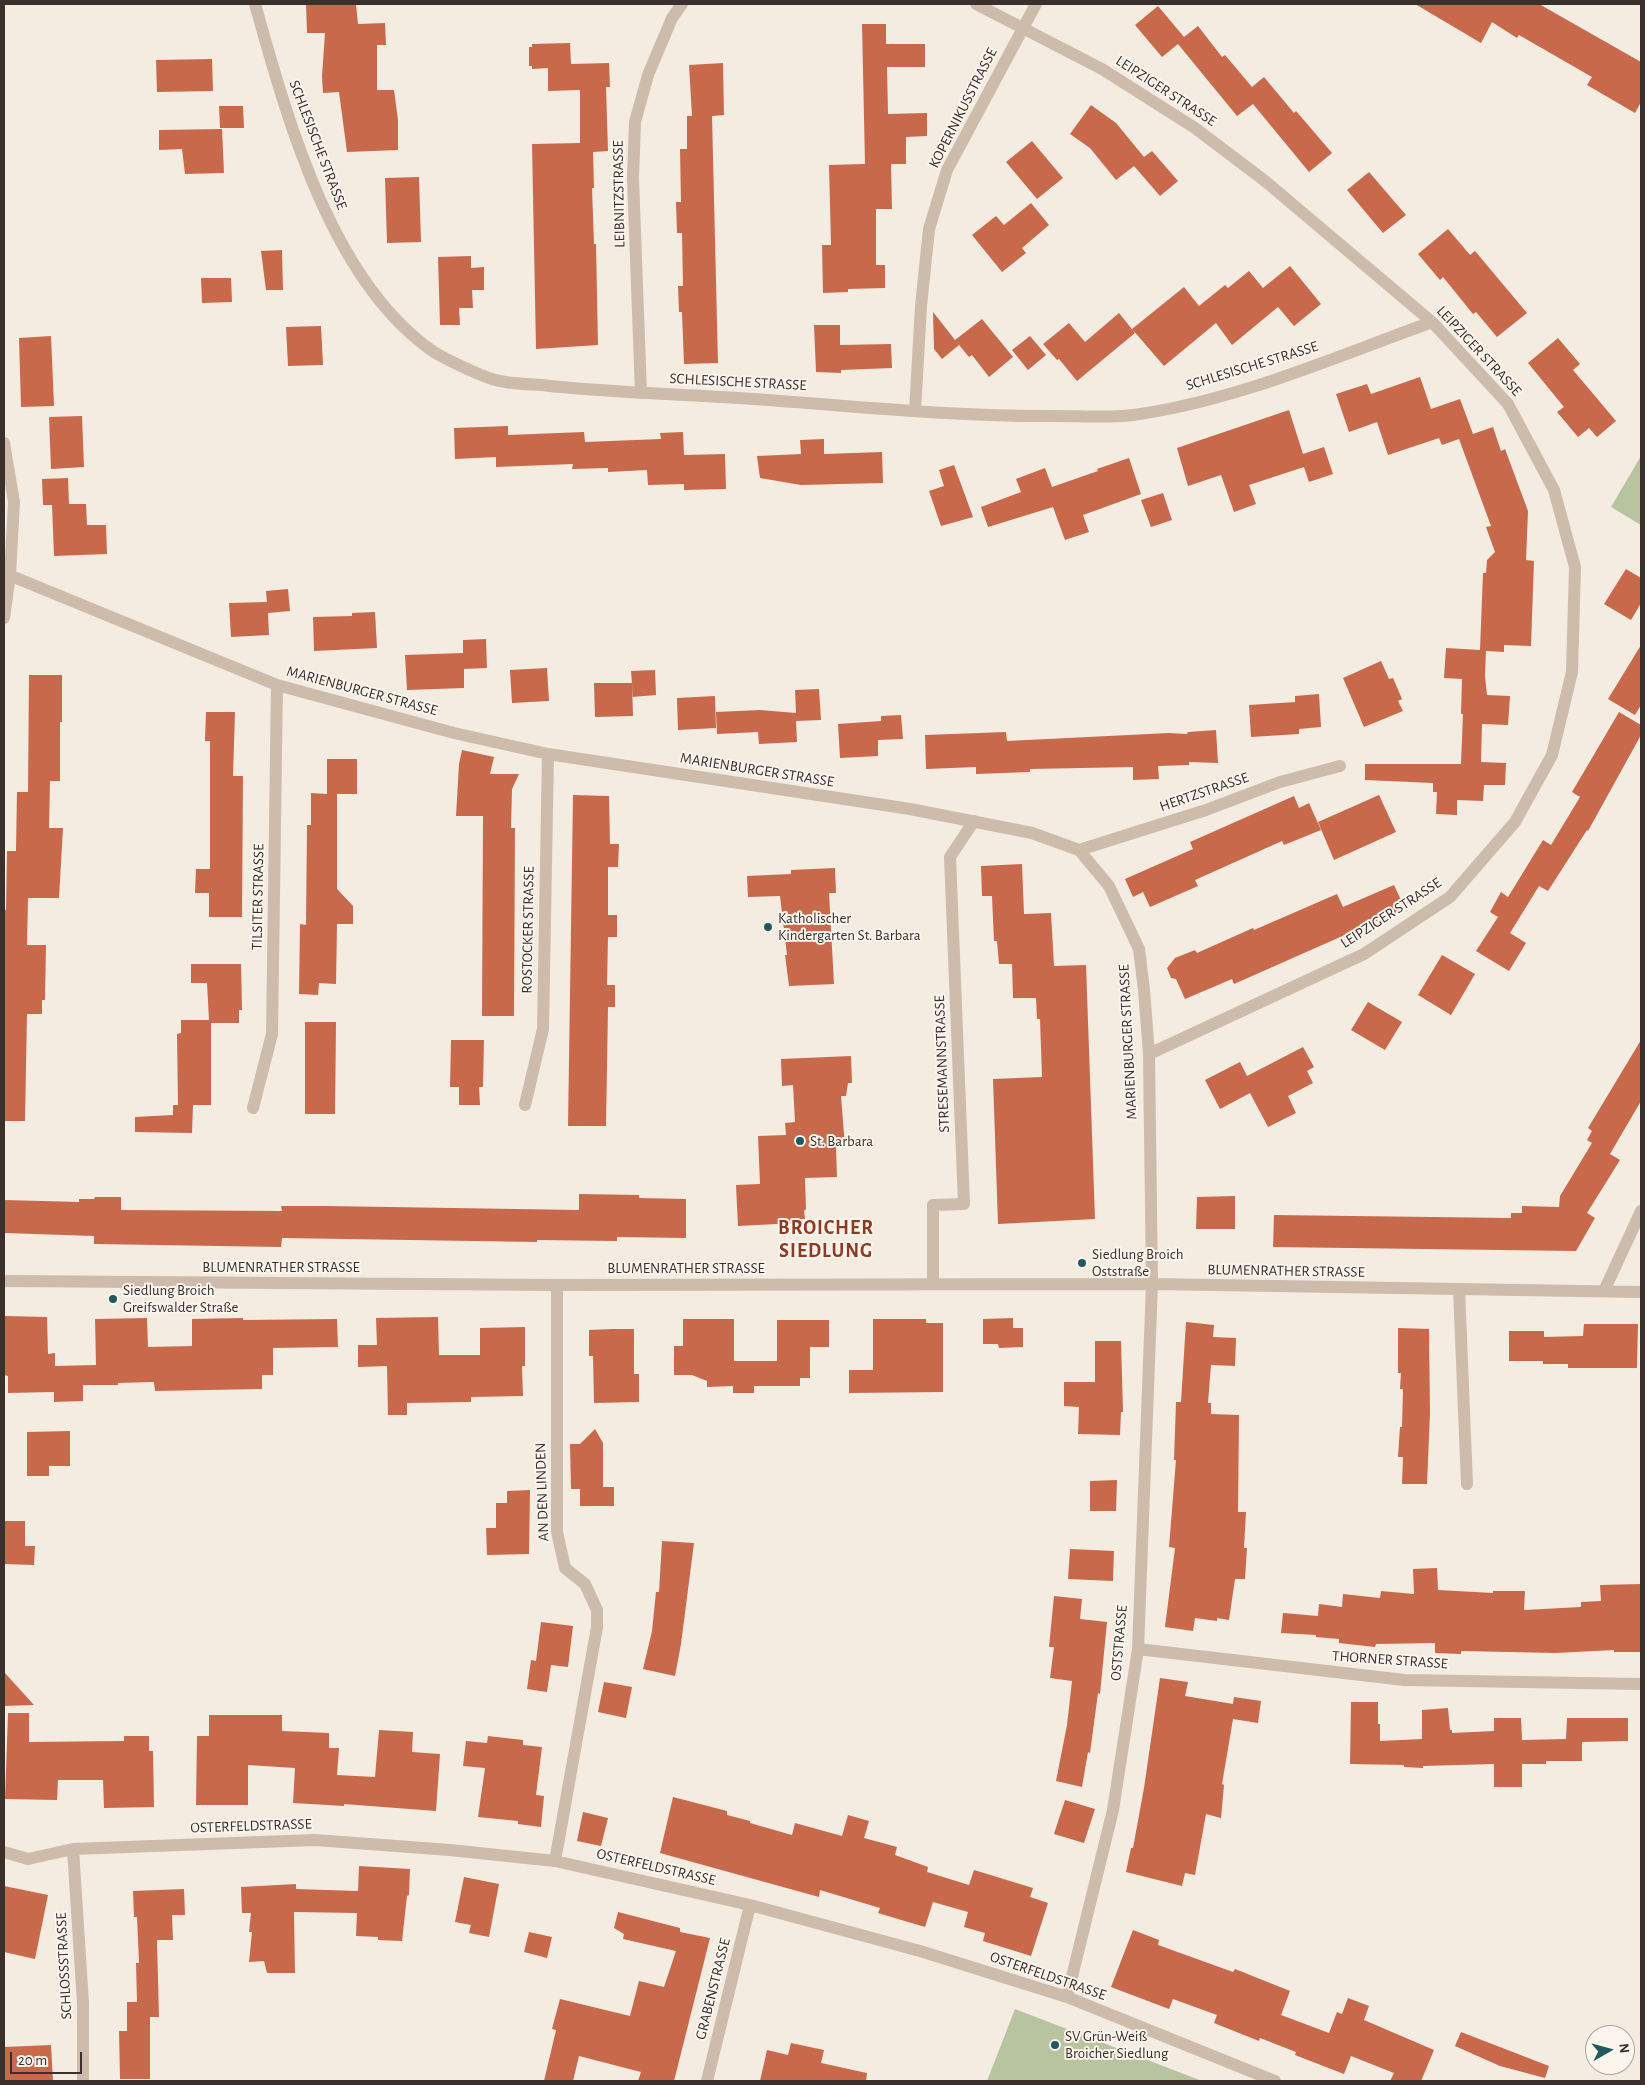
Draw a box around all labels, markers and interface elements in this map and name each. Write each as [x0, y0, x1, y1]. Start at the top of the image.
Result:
street label: KOPERNIKUSSTRASSE [925, 45, 1001, 171]
street label: LEIPZIGER STRASSE [1112, 52, 1220, 130]
street label: SCHLESISCHE STRASSE [285, 78, 351, 212]
street label: LEIBNITZSTRASSE [609, 140, 629, 248]
street label: LEIPZIGER STRASSE [1433, 302, 1525, 400]
street label: SCHLESISCHE STRASSE [1184, 337, 1320, 395]
street label: SCHLESISCHE STRASSE [669, 369, 807, 395]
street label: MARIENBURGER STRASSE [285, 662, 439, 720]
street label: MARIENBURGER STRASSE [679, 749, 835, 791]
street label: HERTZSTRASSE [1157, 768, 1251, 816]
street label: TILSITER STRASSE [248, 844, 268, 950]
street label: ROSTOCKER STRASSE [518, 866, 538, 994]
street label: LEIPZIGER STRASSE [1337, 874, 1445, 952]
place label: Katholischer Kindergarten St. Barbara [778, 909, 921, 944]
marker: Katholischer Kindergarten St. Barbara [762, 921, 774, 933]
street label: MARIENBURGER STRASSE [1115, 964, 1141, 1120]
street label: STRESEMANNSTRASSE [931, 995, 953, 1133]
place label: St. Barbara [810, 1132, 873, 1150]
marker: St. Barbara [794, 1135, 806, 1147]
district label: BROICHER SIEDLUNG [777, 1216, 875, 1263]
place label: Siedlung Broich Oststraße [1092, 1245, 1183, 1280]
marker: Siedlung Broich Oststraße [1076, 1257, 1088, 1269]
street label: BLUMENRATHER STRASSE [202, 1258, 360, 1276]
street label: BLUMENRATHER STRASSE [607, 1259, 765, 1277]
street label: BLUMENRATHER STRASSE [1207, 1261, 1365, 1281]
place label: Siedlung Broich Greifswalder Straße [123, 1281, 238, 1316]
marker: Siedlung Broich Greifswalder Straße [107, 1293, 119, 1305]
street label: AN DEN LINDEN [531, 1442, 553, 1542]
street label: OSTSTRASSE [1107, 1604, 1131, 1682]
street label: THORNER STRASSE [1331, 1647, 1449, 1673]
street label: OSTERFELDSTRASSE [190, 1815, 312, 1837]
street label: OSTERFELDSTRASSE [595, 1845, 717, 1889]
street label: SCHLOSSSTRASSE [52, 1912, 76, 2020]
street label: GRABENSTRASSE [692, 1936, 734, 2042]
street label: OSTERFELDSTRASSE [988, 1948, 1108, 2004]
north arrow [1585, 2025, 1635, 2075]
place label: SV Grün-Weiß Broicher Siedlung [1065, 2027, 1168, 2062]
marker: SV Grün-Weiß Broicher Siedlung [1049, 2039, 1061, 2051]
scale bar [12, 2042, 85, 2074]
text: N [1616, 2043, 1631, 2054]
text: 20 m [18, 2053, 47, 2068]

